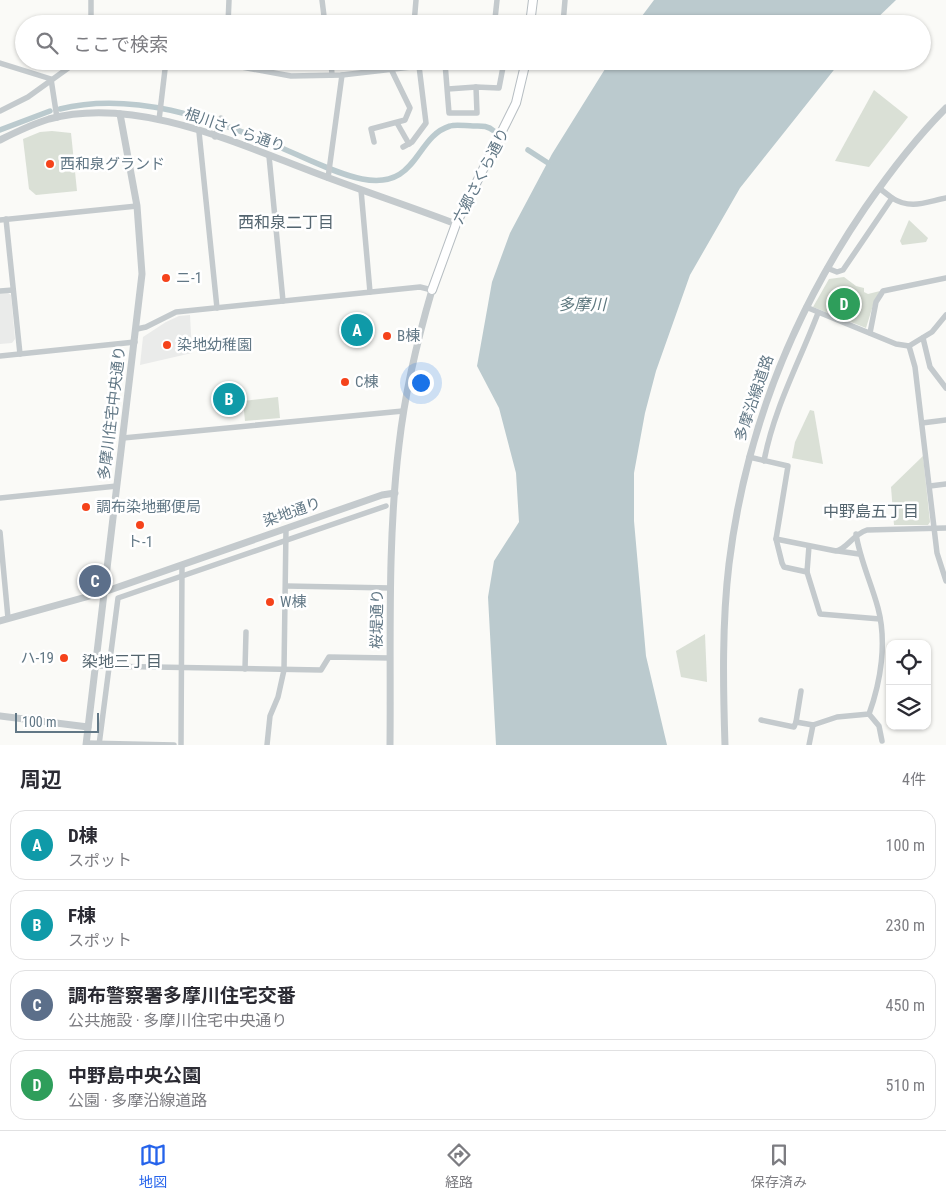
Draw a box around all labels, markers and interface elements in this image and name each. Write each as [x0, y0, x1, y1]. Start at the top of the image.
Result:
search box [15, 15, 931, 70]
icon: search [33, 29, 61, 57]
text: ここで検索 [73, 33, 168, 56]
street label: 根川さくら通り [182, 104, 288, 156]
street label: 六郷さくら通り [449, 125, 513, 227]
place label: 西和泉グランド [60, 155, 165, 173]
marker: 西和泉グランド [44, 158, 56, 170]
district label: 西和泉二丁目 [238, 213, 334, 232]
place label: ニ-1 [176, 269, 202, 287]
marker: ニ-1 [160, 272, 172, 284]
pin: D [828, 285, 860, 323]
water label: 多摩川 [558, 295, 608, 314]
pin: A [341, 311, 373, 349]
place label: B棟 [397, 327, 420, 345]
marker: B棟 [381, 330, 393, 342]
place label: 染地幼稚園 [177, 336, 252, 354]
marker: 染地幼稚園 [161, 339, 173, 351]
street label: 多摩川住宅中央通り [95, 345, 129, 481]
street label: 多摩沿線道路 [731, 353, 777, 443]
your location [408, 370, 434, 396]
place label: C棟 [355, 373, 379, 391]
marker: C棟 [339, 376, 351, 388]
pin: B [213, 380, 245, 418]
street label: 染地通り [261, 494, 323, 530]
place label: 調布染地郵便局 [96, 498, 201, 516]
marker: 調布染地郵便局 [80, 501, 92, 513]
district label: 中野島五丁目 [823, 502, 919, 521]
marker: ト-1 [134, 519, 146, 531]
place label: ト-1 [127, 533, 153, 551]
pin: C [79, 562, 111, 600]
street label: 桜堤通り [367, 589, 387, 649]
place label: W棟 [280, 593, 306, 611]
marker: W棟 [264, 596, 276, 608]
map controls [886, 640, 931, 730]
button: locate [886, 640, 931, 685]
place label: ハ-19 [20, 649, 54, 667]
marker: ハ-19 [58, 652, 70, 664]
district label: 染地三丁目 [82, 652, 162, 671]
button: layers [886, 685, 931, 730]
scale bar [15, 710, 99, 733]
text: 100 m [22, 714, 57, 730]
text: 周辺 [20, 768, 62, 792]
text: 4件 [902, 770, 926, 789]
text: D棟 [68, 824, 98, 847]
text: A [32, 836, 42, 855]
text: 100 m [886, 836, 925, 855]
text: スポット [68, 851, 132, 870]
text: F棟 [68, 904, 96, 927]
text: B [33, 916, 41, 935]
text: 230 m [886, 916, 925, 935]
text: スポット [68, 931, 132, 950]
text: 調布警察署多摩川住宅交番 [68, 984, 296, 1007]
text: C [32, 996, 42, 1015]
text: 450 m [886, 996, 925, 1015]
text: 公共施設 · 多摩川住宅中央通り [68, 1011, 287, 1030]
text: 中野島中央公園 [68, 1064, 201, 1087]
text: D [32, 1076, 42, 1095]
text: 510 m [886, 1076, 925, 1095]
text: 公園 · 多摩沿線道路 [68, 1091, 207, 1110]
tab: 地図 [139, 1141, 167, 1191]
tab: 経路 [445, 1141, 473, 1191]
tab: 保存済み [751, 1141, 807, 1191]

